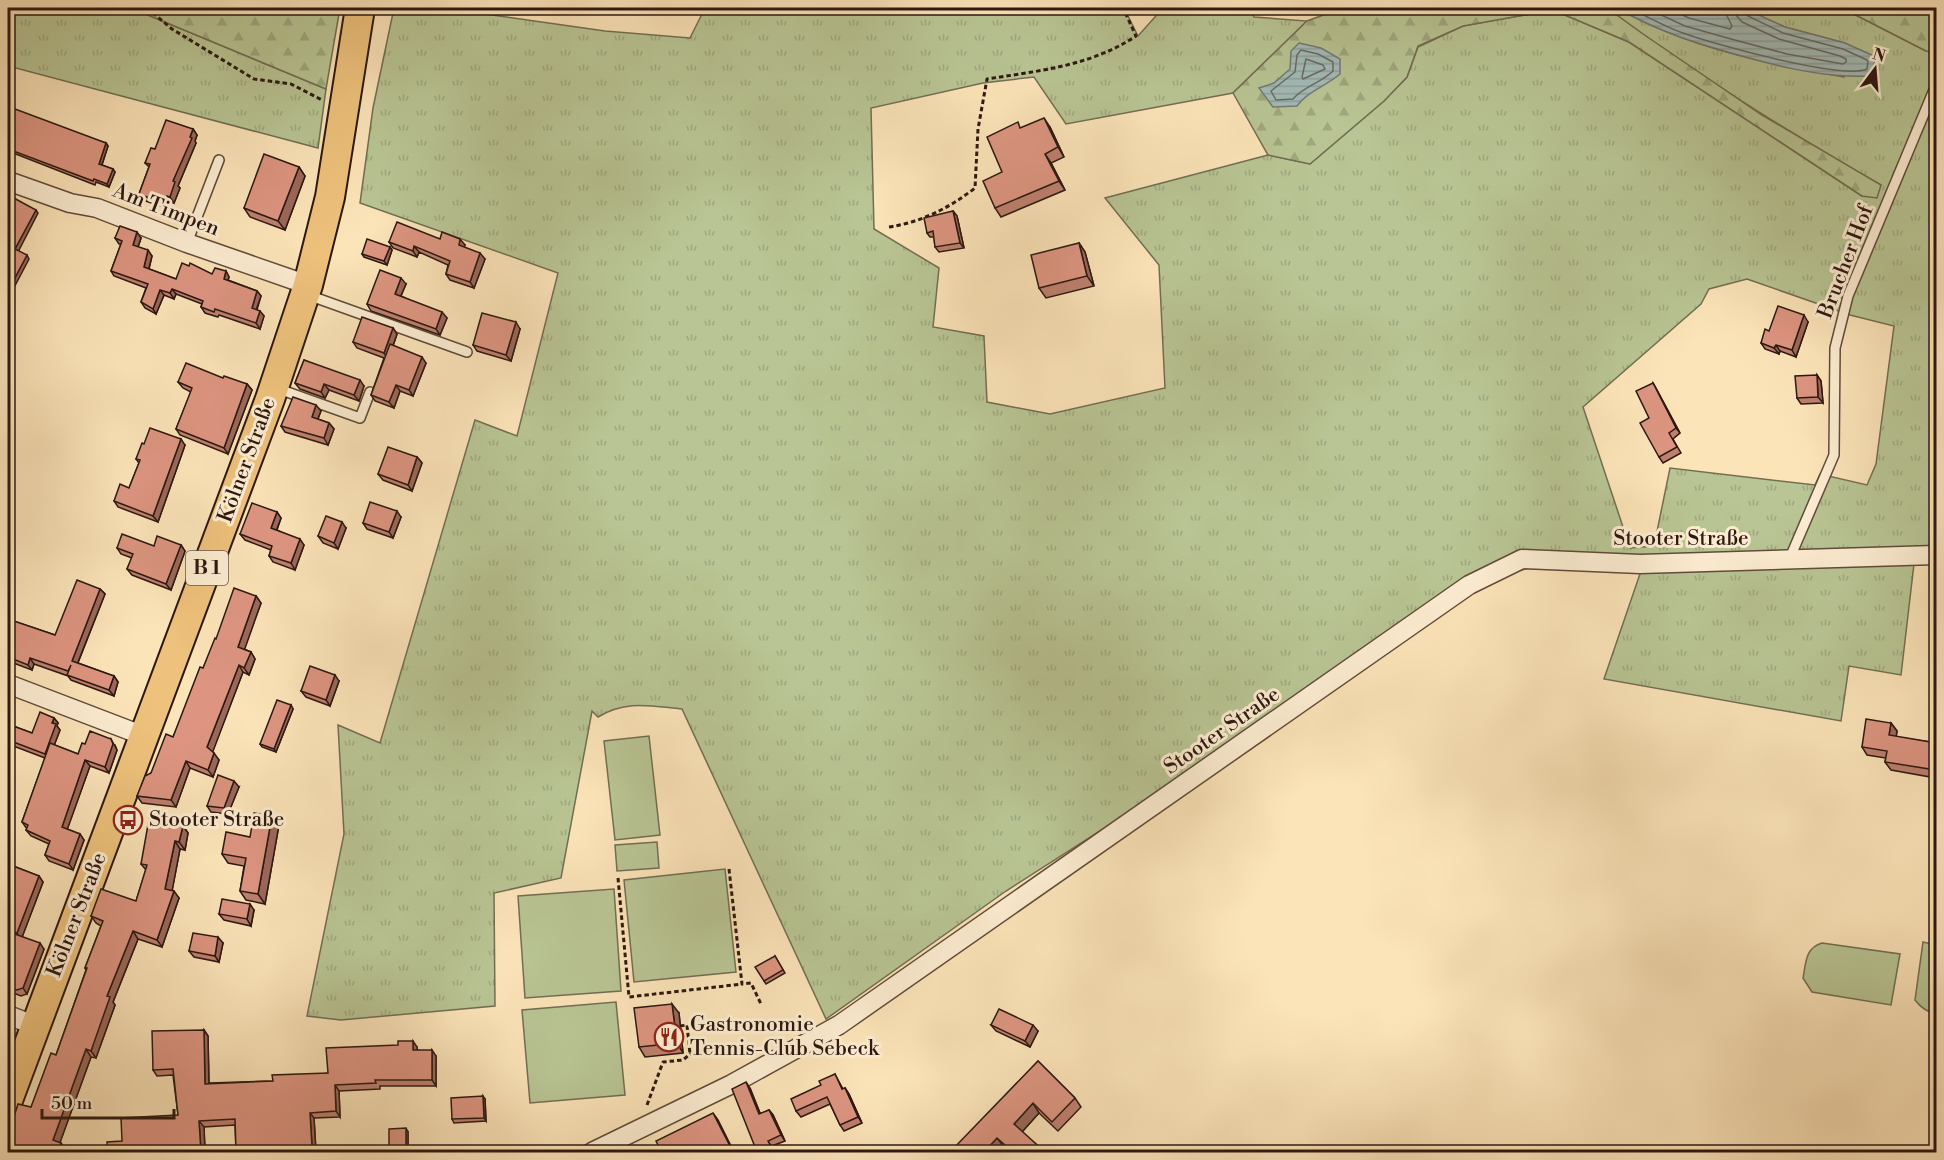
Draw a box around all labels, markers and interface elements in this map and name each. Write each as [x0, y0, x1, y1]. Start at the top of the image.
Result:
north arrow [1845, 39, 1905, 99]
text: N [1870, 44, 1888, 67]
street label: Am Timpen [108, 177, 224, 242]
street label: Brucher Hof [1812, 200, 1880, 323]
street label: Kölner Straße [212, 394, 282, 526]
street label: Stooter Straße [1613, 526, 1749, 552]
road number: B 1 [186, 551, 228, 585]
street label: Stooter Straße [1159, 682, 1285, 780]
bus stop icon: Stooter Straße [112, 804, 144, 836]
place label: Stooter Straße [149, 807, 284, 833]
street label: Kölner Straße [41, 849, 113, 981]
place label: Gastronomie Tennis-Club Sebeck [690, 1012, 880, 1062]
restaurant icon: Gastronomie Tennis-Club Sebeck [653, 1021, 685, 1053]
scale bar [42, 1082, 174, 1120]
text: 50 m [51, 1092, 93, 1115]

